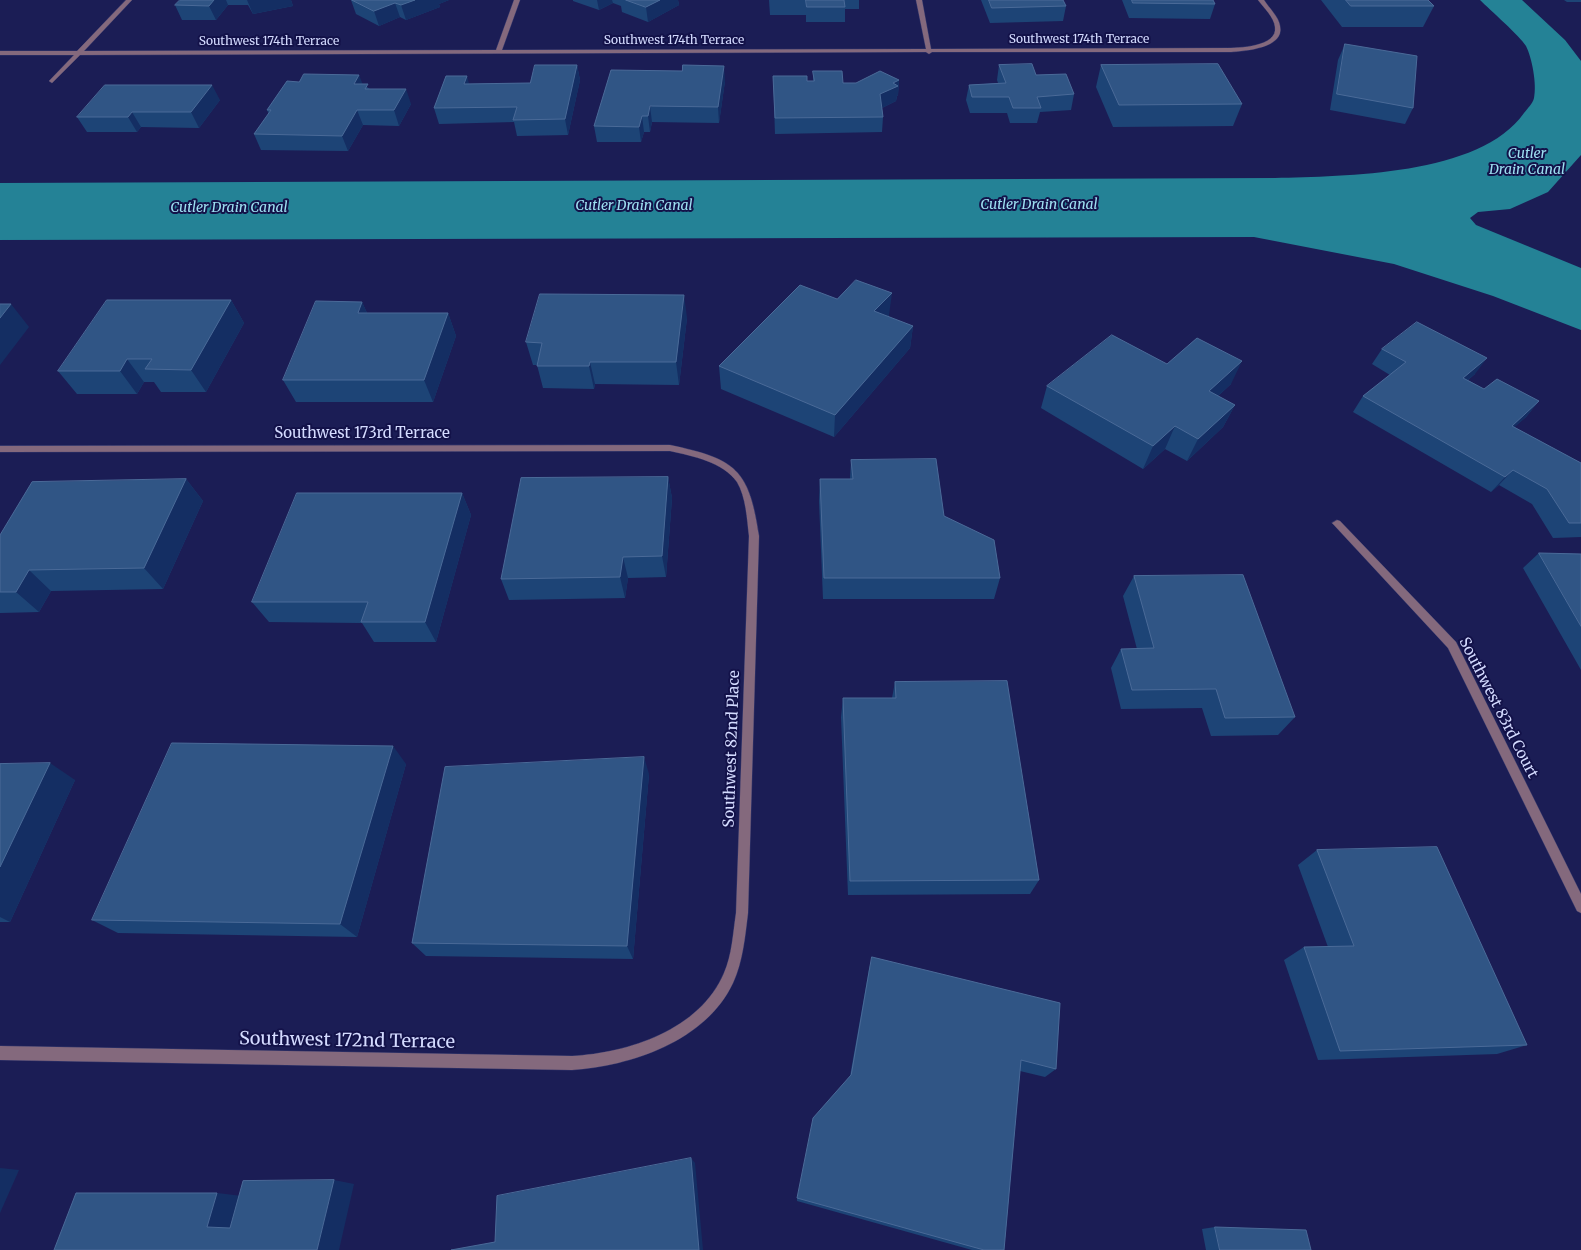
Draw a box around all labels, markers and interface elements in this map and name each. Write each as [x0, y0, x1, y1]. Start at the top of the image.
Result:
street label: Southwest 174th Terrace [1009, 33, 1149, 47]
street label: Southwest 174th Terrace [604, 34, 744, 48]
street label: Southwest 174th Terrace [199, 35, 339, 49]
water label: Cutler Drain Canal [1489, 146, 1565, 178]
water label: Cutler Drain Canal [980, 197, 1098, 213]
water label: Cutler Drain Canal [575, 198, 693, 214]
water label: Cutler Drain Canal [170, 200, 288, 216]
street label: Southwest 173rd Terrace [274, 425, 450, 443]
street label: Southwest 83rd Court [1455, 635, 1541, 781]
street label: Southwest 82nd Place [720, 670, 744, 828]
street label: Southwest 172nd Terrace [239, 1028, 455, 1054]

